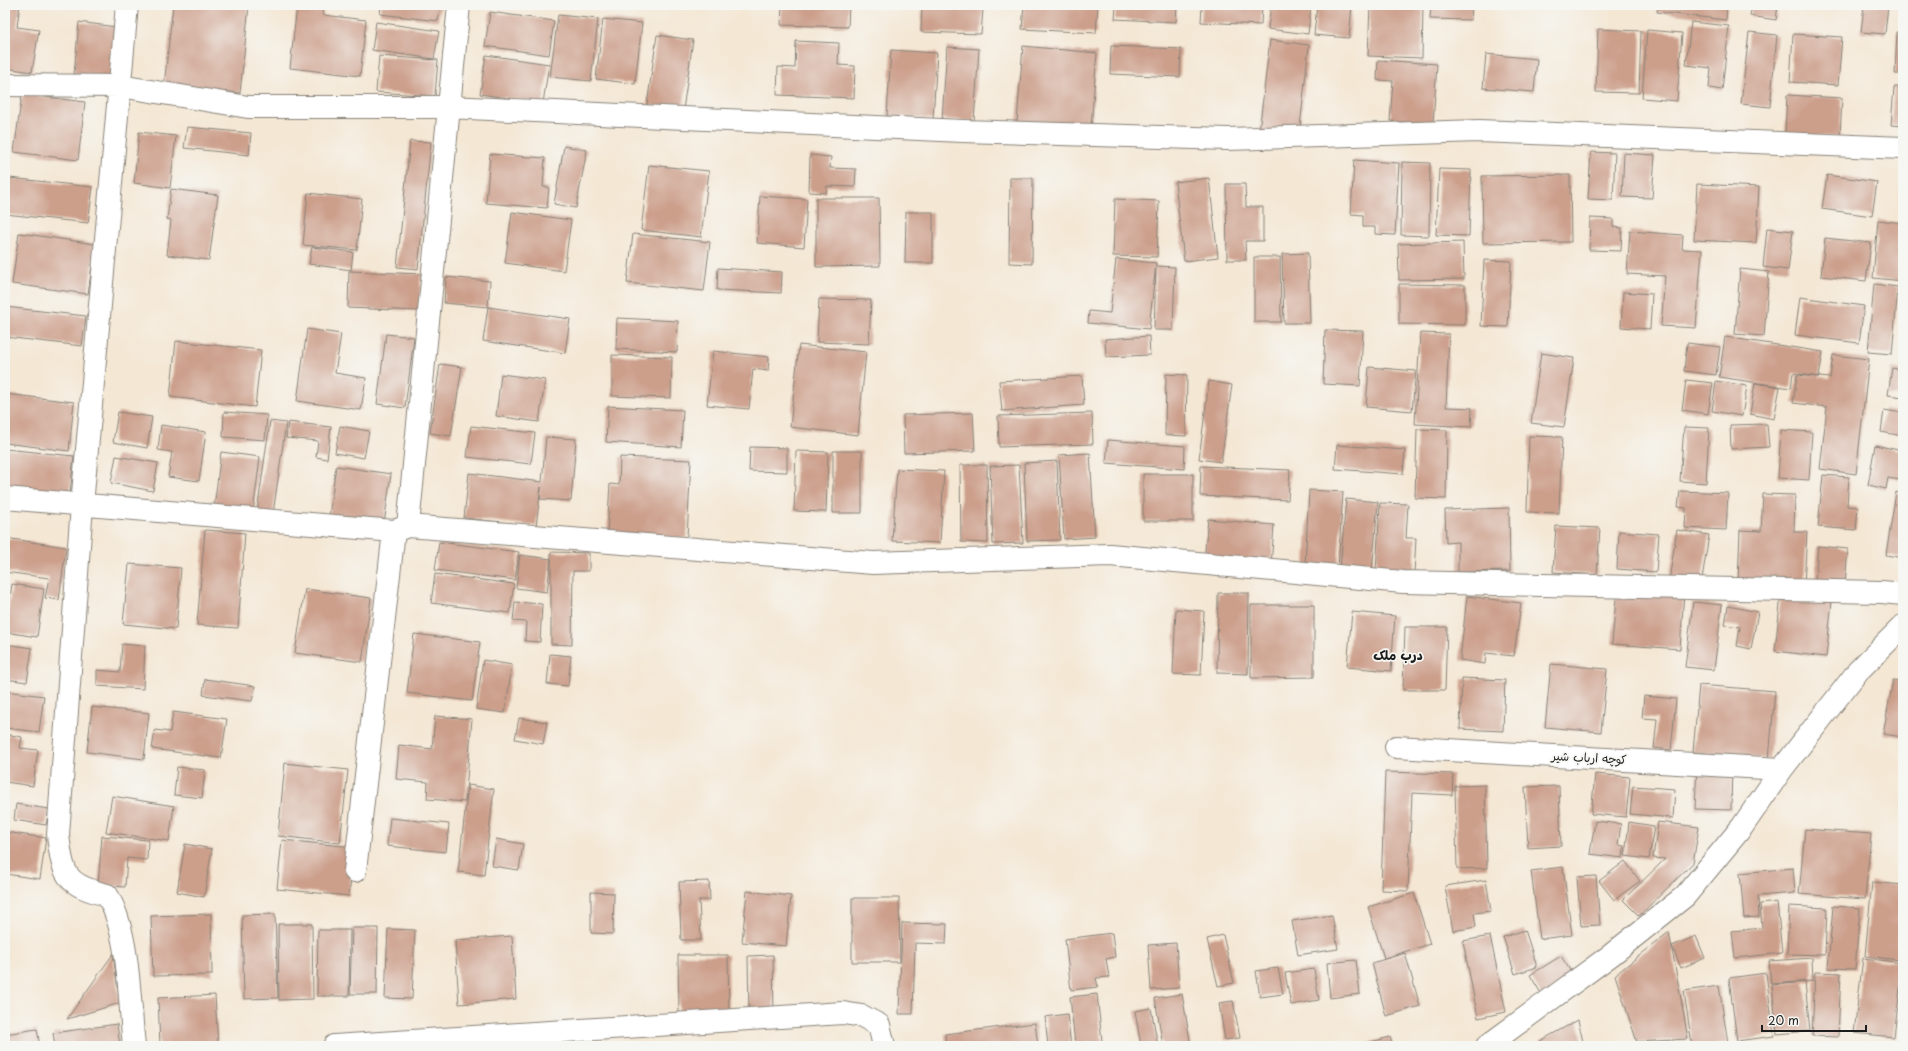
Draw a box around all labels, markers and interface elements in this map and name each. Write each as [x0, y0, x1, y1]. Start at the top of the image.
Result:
district label: درب ملک [1373, 645, 1423, 664]
street label: کوچه ارباب شیر [1550, 746, 1627, 768]
scale bar [1762, 1007, 1866, 1033]
text: 20 m [1768, 1011, 1799, 1029]

